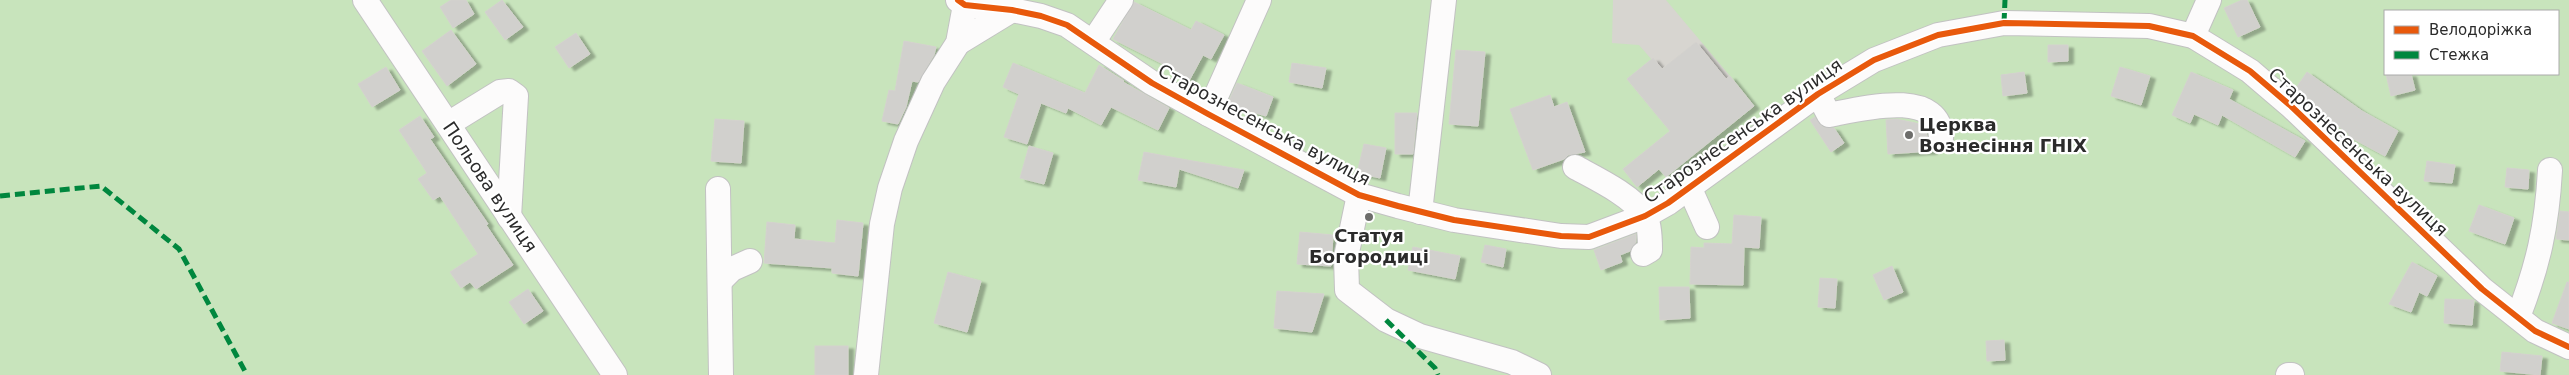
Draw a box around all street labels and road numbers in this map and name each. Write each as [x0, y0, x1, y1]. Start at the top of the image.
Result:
street label: Старознесенська вулиця [1639, 54, 1846, 207]
street label: Старознесенська вулиця [1155, 60, 1374, 190]
street label: Старознесенська вулиця [2264, 63, 2452, 240]
street label: Польова вулиця [439, 118, 542, 256]

